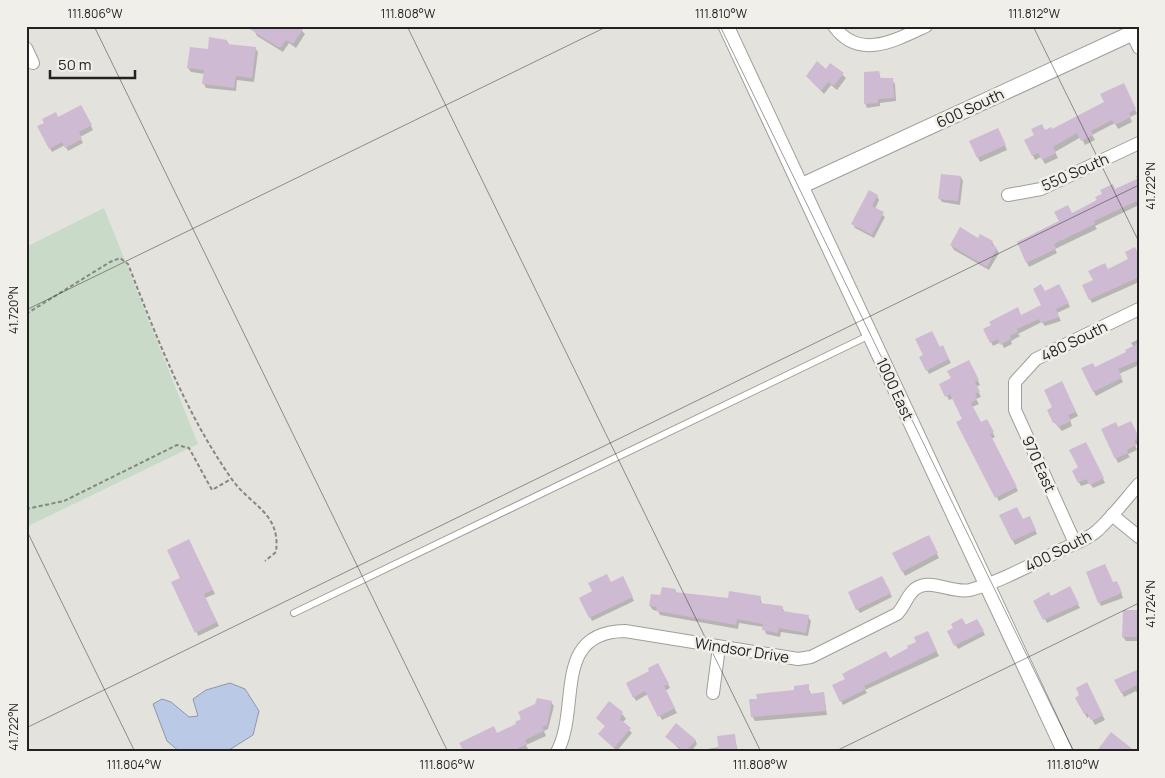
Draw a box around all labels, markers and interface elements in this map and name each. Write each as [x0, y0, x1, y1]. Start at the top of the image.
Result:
text: 111.806°W [68, 5, 123, 22]
text: 111.808°W [381, 5, 436, 22]
text: 111.810°W [695, 5, 748, 22]
text: 111.812°W [1008, 5, 1061, 22]
scale bar [50, 48, 135, 80]
text: 50 m [58, 54, 92, 75]
street label: 600 South [933, 83, 1007, 133]
street label: 550 South [1038, 148, 1112, 196]
text: 41.722°N [1142, 162, 1159, 210]
text: 41.720°N [5, 286, 22, 334]
street label: 480 South [1037, 316, 1111, 366]
street label: 1000 East [871, 354, 919, 424]
street label: 970 East [1017, 433, 1061, 495]
street label: 400 South [1021, 525, 1095, 577]
text: 41.724°N [1142, 580, 1159, 628]
street label: Windsor Drive [693, 632, 791, 668]
text: 41.722°N [5, 703, 22, 751]
text: 111.804°W [107, 756, 162, 773]
text: 111.806°W [420, 756, 475, 773]
text: 111.808°W [733, 756, 788, 773]
text: 111.810°W [1047, 756, 1100, 773]

